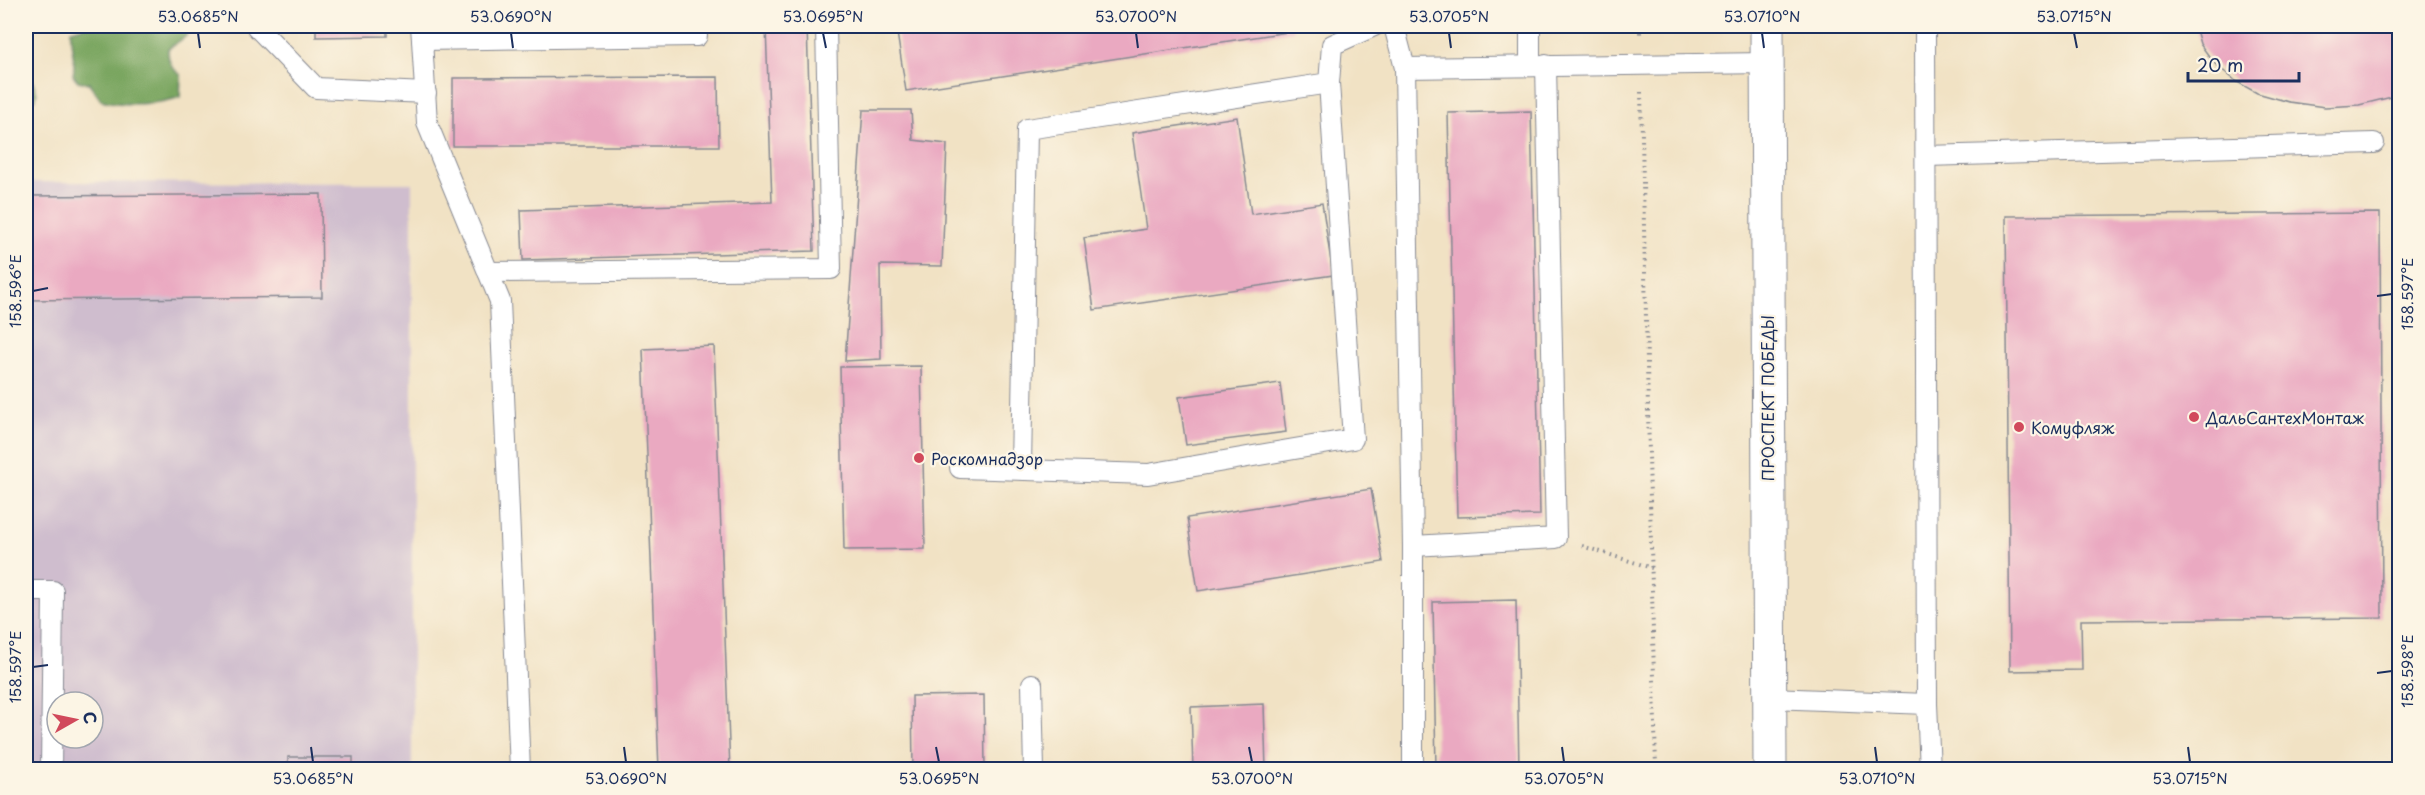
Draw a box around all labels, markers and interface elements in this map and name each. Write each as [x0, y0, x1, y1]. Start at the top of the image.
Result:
text: 53.0685°N [157, 4, 239, 27]
text: 53.0690°N [470, 4, 552, 27]
text: 53.0695°N [783, 4, 863, 27]
text: 53.0700°N [1095, 4, 1177, 27]
text: 53.0705°N [1409, 4, 1489, 27]
text: 53.0710°N [1723, 4, 1801, 27]
text: 53.0715°N [2036, 4, 2112, 27]
scale bar [2188, 45, 2299, 83]
text: 20 m [2197, 51, 2243, 78]
text: 158.596°E [3, 254, 26, 328]
text: 158.597°E [2395, 258, 2418, 330]
street label: ПРОСПЕКТ ПОБЕДЫ [1755, 315, 1779, 481]
place label: ДальСантехМонтаж [2205, 405, 2364, 429]
marker: ДальСантехМонтаж [2187, 410, 2201, 424]
place label: Комуфляж [2031, 415, 2115, 439]
marker: Комуфляж [2012, 420, 2026, 434]
place label: Роскомнадзор [931, 446, 1043, 470]
marker: Роскомнадзор [912, 451, 926, 465]
text: 158.597°E [3, 631, 26, 703]
text: 158.598°E [2395, 634, 2418, 708]
north arrow [45, 690, 105, 750]
text: С [78, 710, 104, 725]
text: 53.0685°N [272, 766, 354, 789]
text: 53.0690°N [585, 766, 667, 789]
text: 53.0695°N [899, 766, 979, 789]
text: 53.0700°N [1211, 766, 1293, 789]
text: 53.0705°N [1524, 766, 1604, 789]
text: 53.0710°N [1838, 766, 1916, 789]
text: 53.0715°N [2152, 766, 2228, 789]

